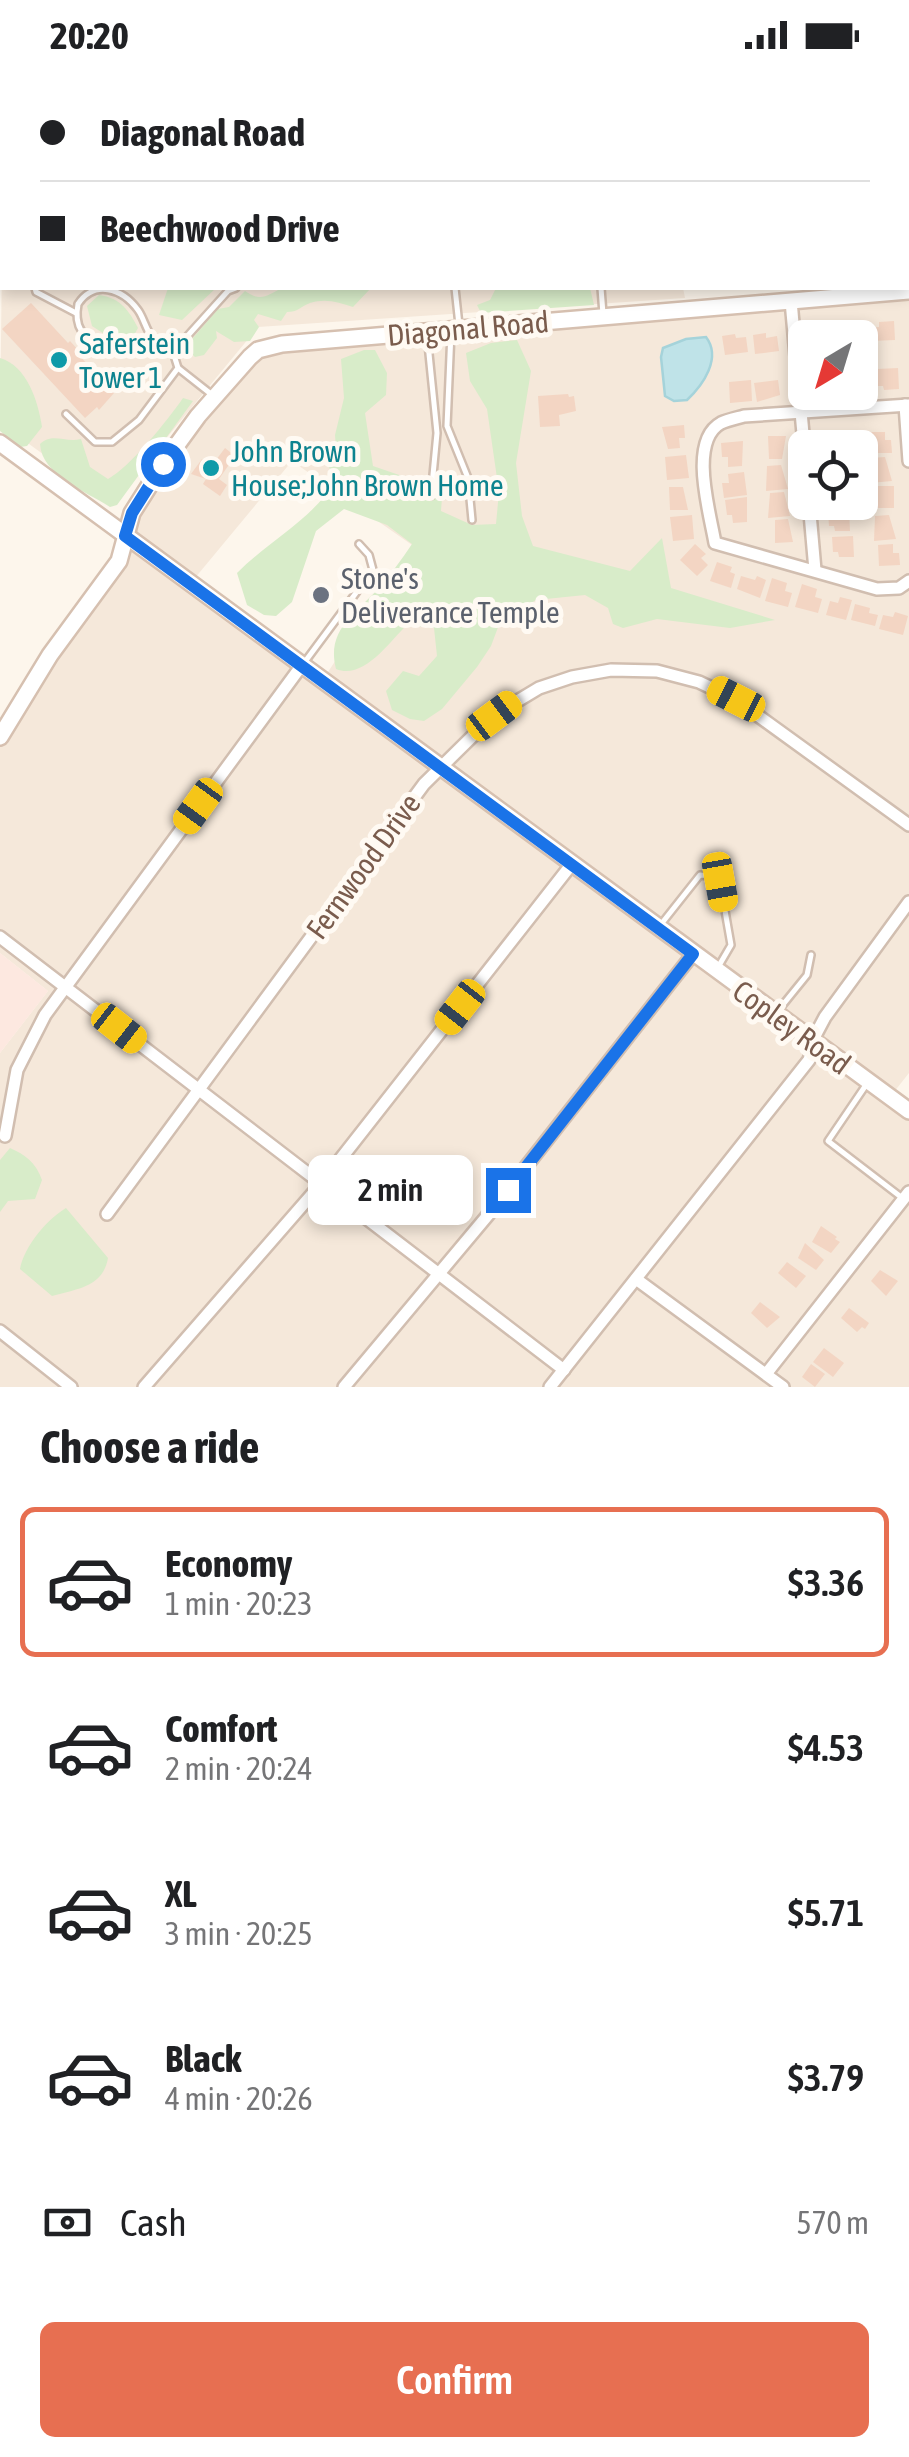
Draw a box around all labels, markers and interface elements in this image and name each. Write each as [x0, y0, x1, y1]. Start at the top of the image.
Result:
text: 20:20 [50, 14, 129, 57]
text: Diagonal Road [100, 111, 305, 154]
text: Beechwood Drive [100, 207, 340, 250]
street label: Diagonal Road [386, 304, 550, 352]
north arrow [788, 320, 878, 410]
map controls [788, 320, 878, 520]
place label: Saferstein Tower 1 [79, 326, 190, 394]
marker: Saferstein Tower 1 [48, 349, 70, 371]
button: locate [788, 430, 878, 520]
place label: John Brown House;John Brown Home [231, 434, 504, 502]
route start [141, 442, 186, 487]
marker: John Brown House;John Brown Home [200, 457, 222, 479]
place label: Stone's Deliverance Temple [341, 561, 560, 629]
marker: Stone's Deliverance Temple [310, 584, 332, 606]
car [702, 672, 770, 726]
car [461, 686, 527, 746]
car [168, 773, 228, 839]
street label: Fernwood Drive [299, 787, 427, 945]
car [700, 850, 740, 914]
street label: Copley Road [727, 973, 857, 1081]
car [430, 974, 490, 1040]
car [86, 998, 152, 1058]
callout: 2 min [308, 1155, 473, 1225]
route end [486, 1168, 531, 1213]
text: 2 min [358, 1171, 423, 1208]
text: Choose a ride [40, 1421, 259, 1473]
icon: car [45, 1537, 135, 1627]
text: Economy [165, 1542, 292, 1585]
text: $3.36 [788, 1561, 864, 1604]
text: 1 min · 20:23 [165, 1585, 312, 1622]
icon: car [45, 1702, 135, 1792]
text: Comfort [165, 1707, 277, 1750]
text: $4.53 [788, 1726, 864, 1769]
text: 2 min · 20:24 [165, 1750, 312, 1787]
icon: car [45, 1867, 135, 1957]
text: XL [165, 1872, 197, 1915]
text: $5.71 [788, 1891, 864, 1934]
text: 3 min · 20:25 [165, 1915, 312, 1952]
icon: car [45, 2032, 135, 2122]
text: Black [165, 2037, 242, 2080]
text: $3.79 [788, 2056, 864, 2099]
text: 4 min · 20:26 [165, 2080, 312, 2117]
icon: cash [40, 2195, 95, 2250]
text: Cash [120, 2201, 187, 2244]
text: 570 m [796, 2204, 869, 2241]
button: Confirm [40, 2322, 869, 2437]

